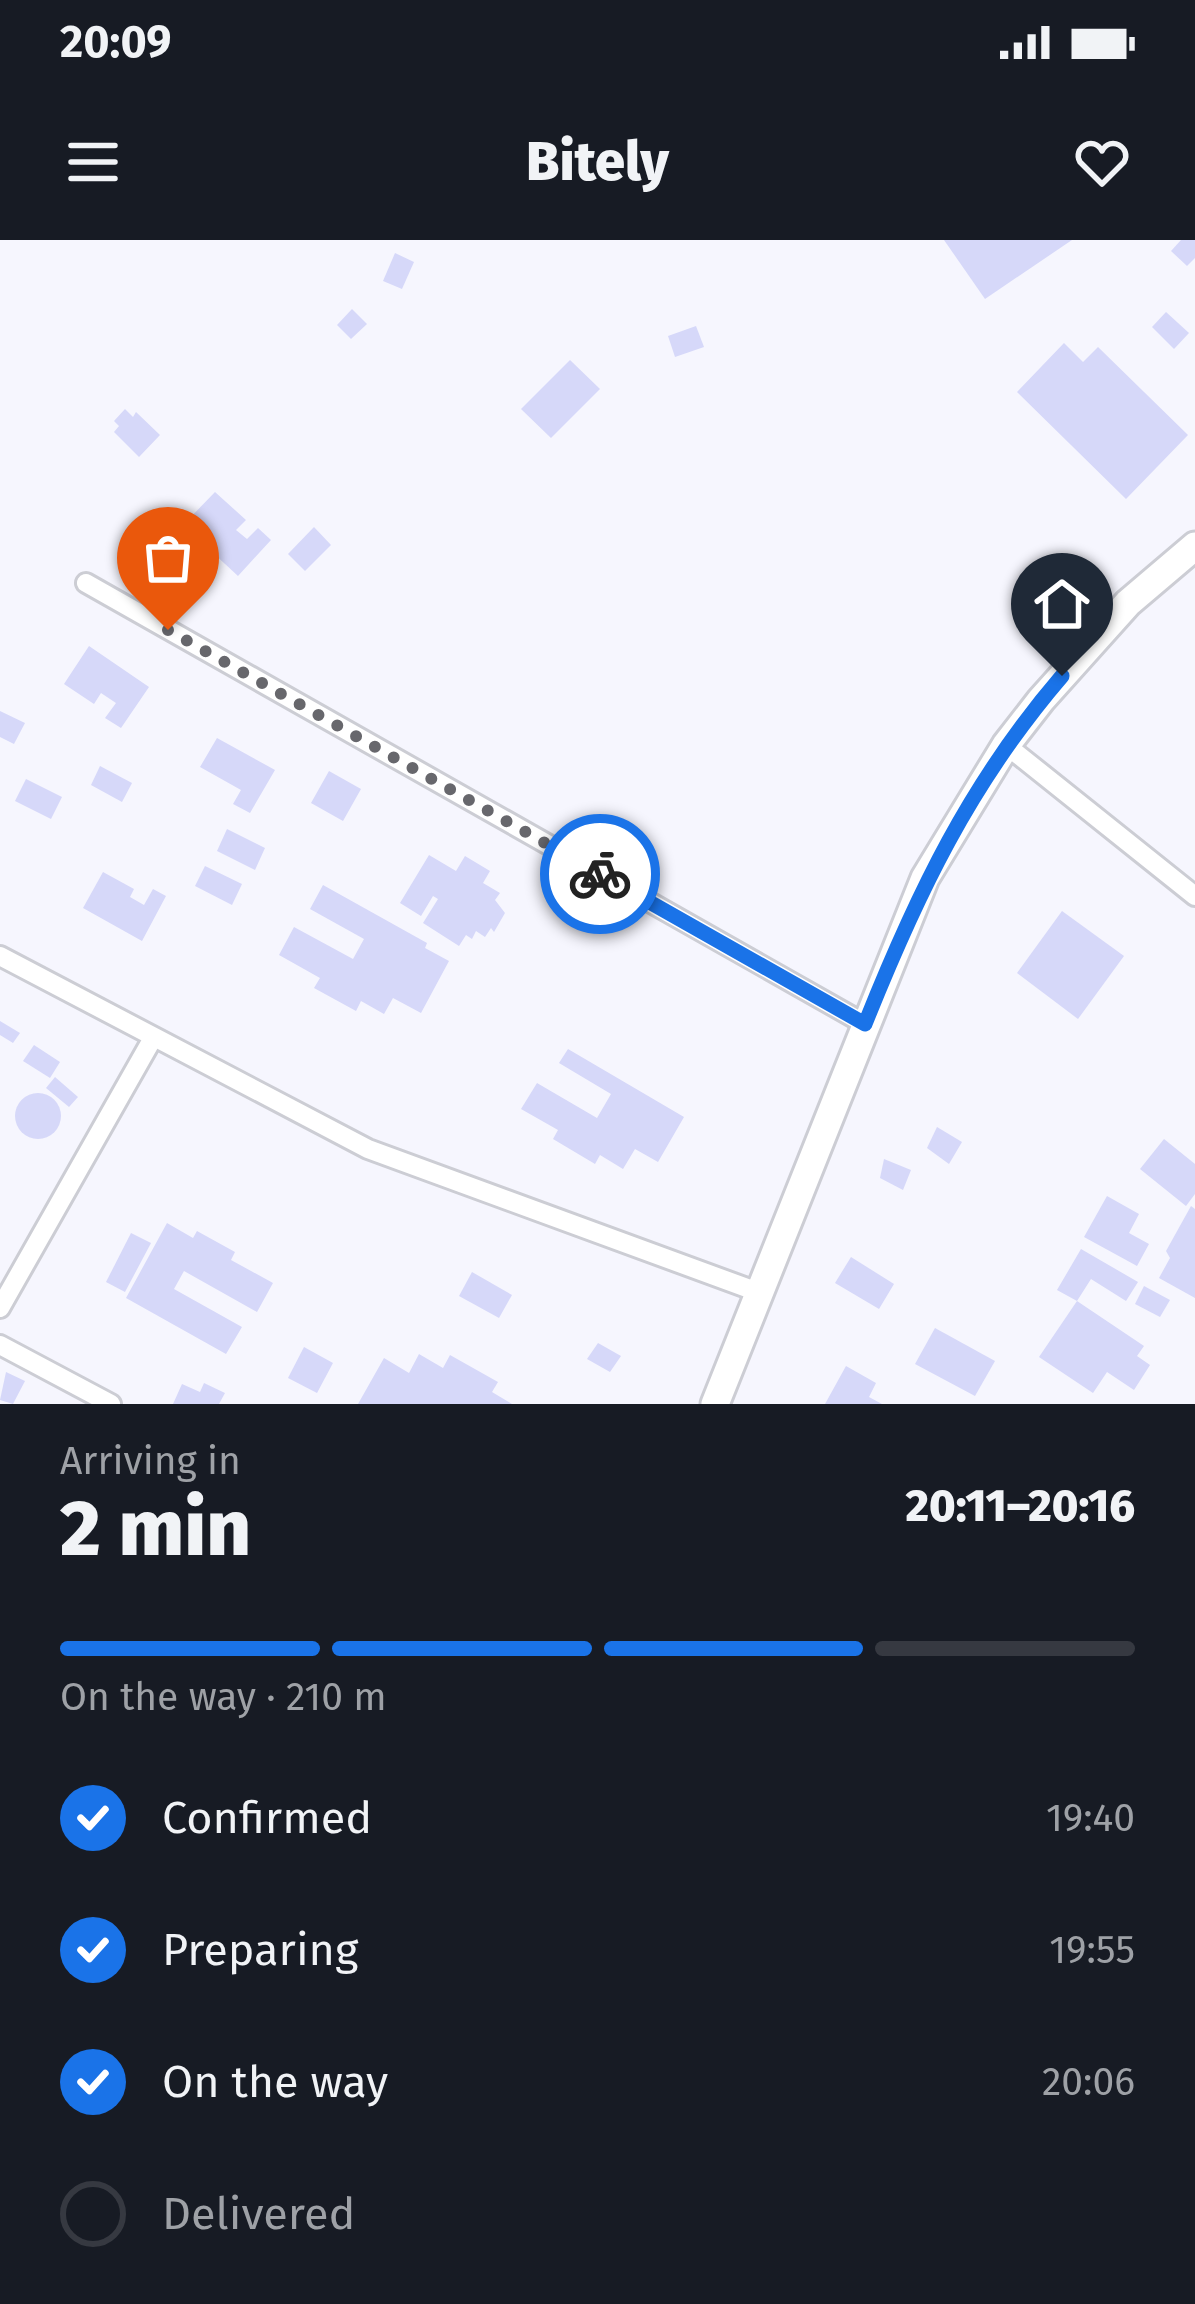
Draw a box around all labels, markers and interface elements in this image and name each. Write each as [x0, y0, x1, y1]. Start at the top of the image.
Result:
text: 20:09 [60, 15, 171, 69]
icon: menu [60, 129, 126, 195]
icon: heart [1069, 129, 1135, 195]
text: Bitely [526, 130, 669, 194]
pin [117, 507, 219, 630]
icon: bag [135, 525, 201, 591]
pin [1011, 553, 1113, 676]
icon: home [1029, 571, 1095, 637]
courier [540, 814, 660, 934]
icon: bike [567, 841, 633, 907]
text: Arriving in [60, 1438, 241, 1484]
text: 20:11–20:16 [906, 1479, 1135, 1533]
text: 2 min [60, 1482, 251, 1576]
text: On the way · 210 m [60, 1674, 387, 1720]
icon: check [60, 1785, 126, 1851]
text: Confirmed [162, 1791, 372, 1845]
text: 19:40 [1046, 1795, 1135, 1841]
icon: check [60, 1917, 126, 1983]
text: Preparing [162, 1923, 358, 1977]
text: 19:55 [1049, 1927, 1135, 1973]
icon: check [60, 2049, 126, 2115]
text: On the way [162, 2055, 388, 2109]
text: 20:06 [1042, 2059, 1135, 2105]
text: Delivered [162, 2187, 355, 2241]

